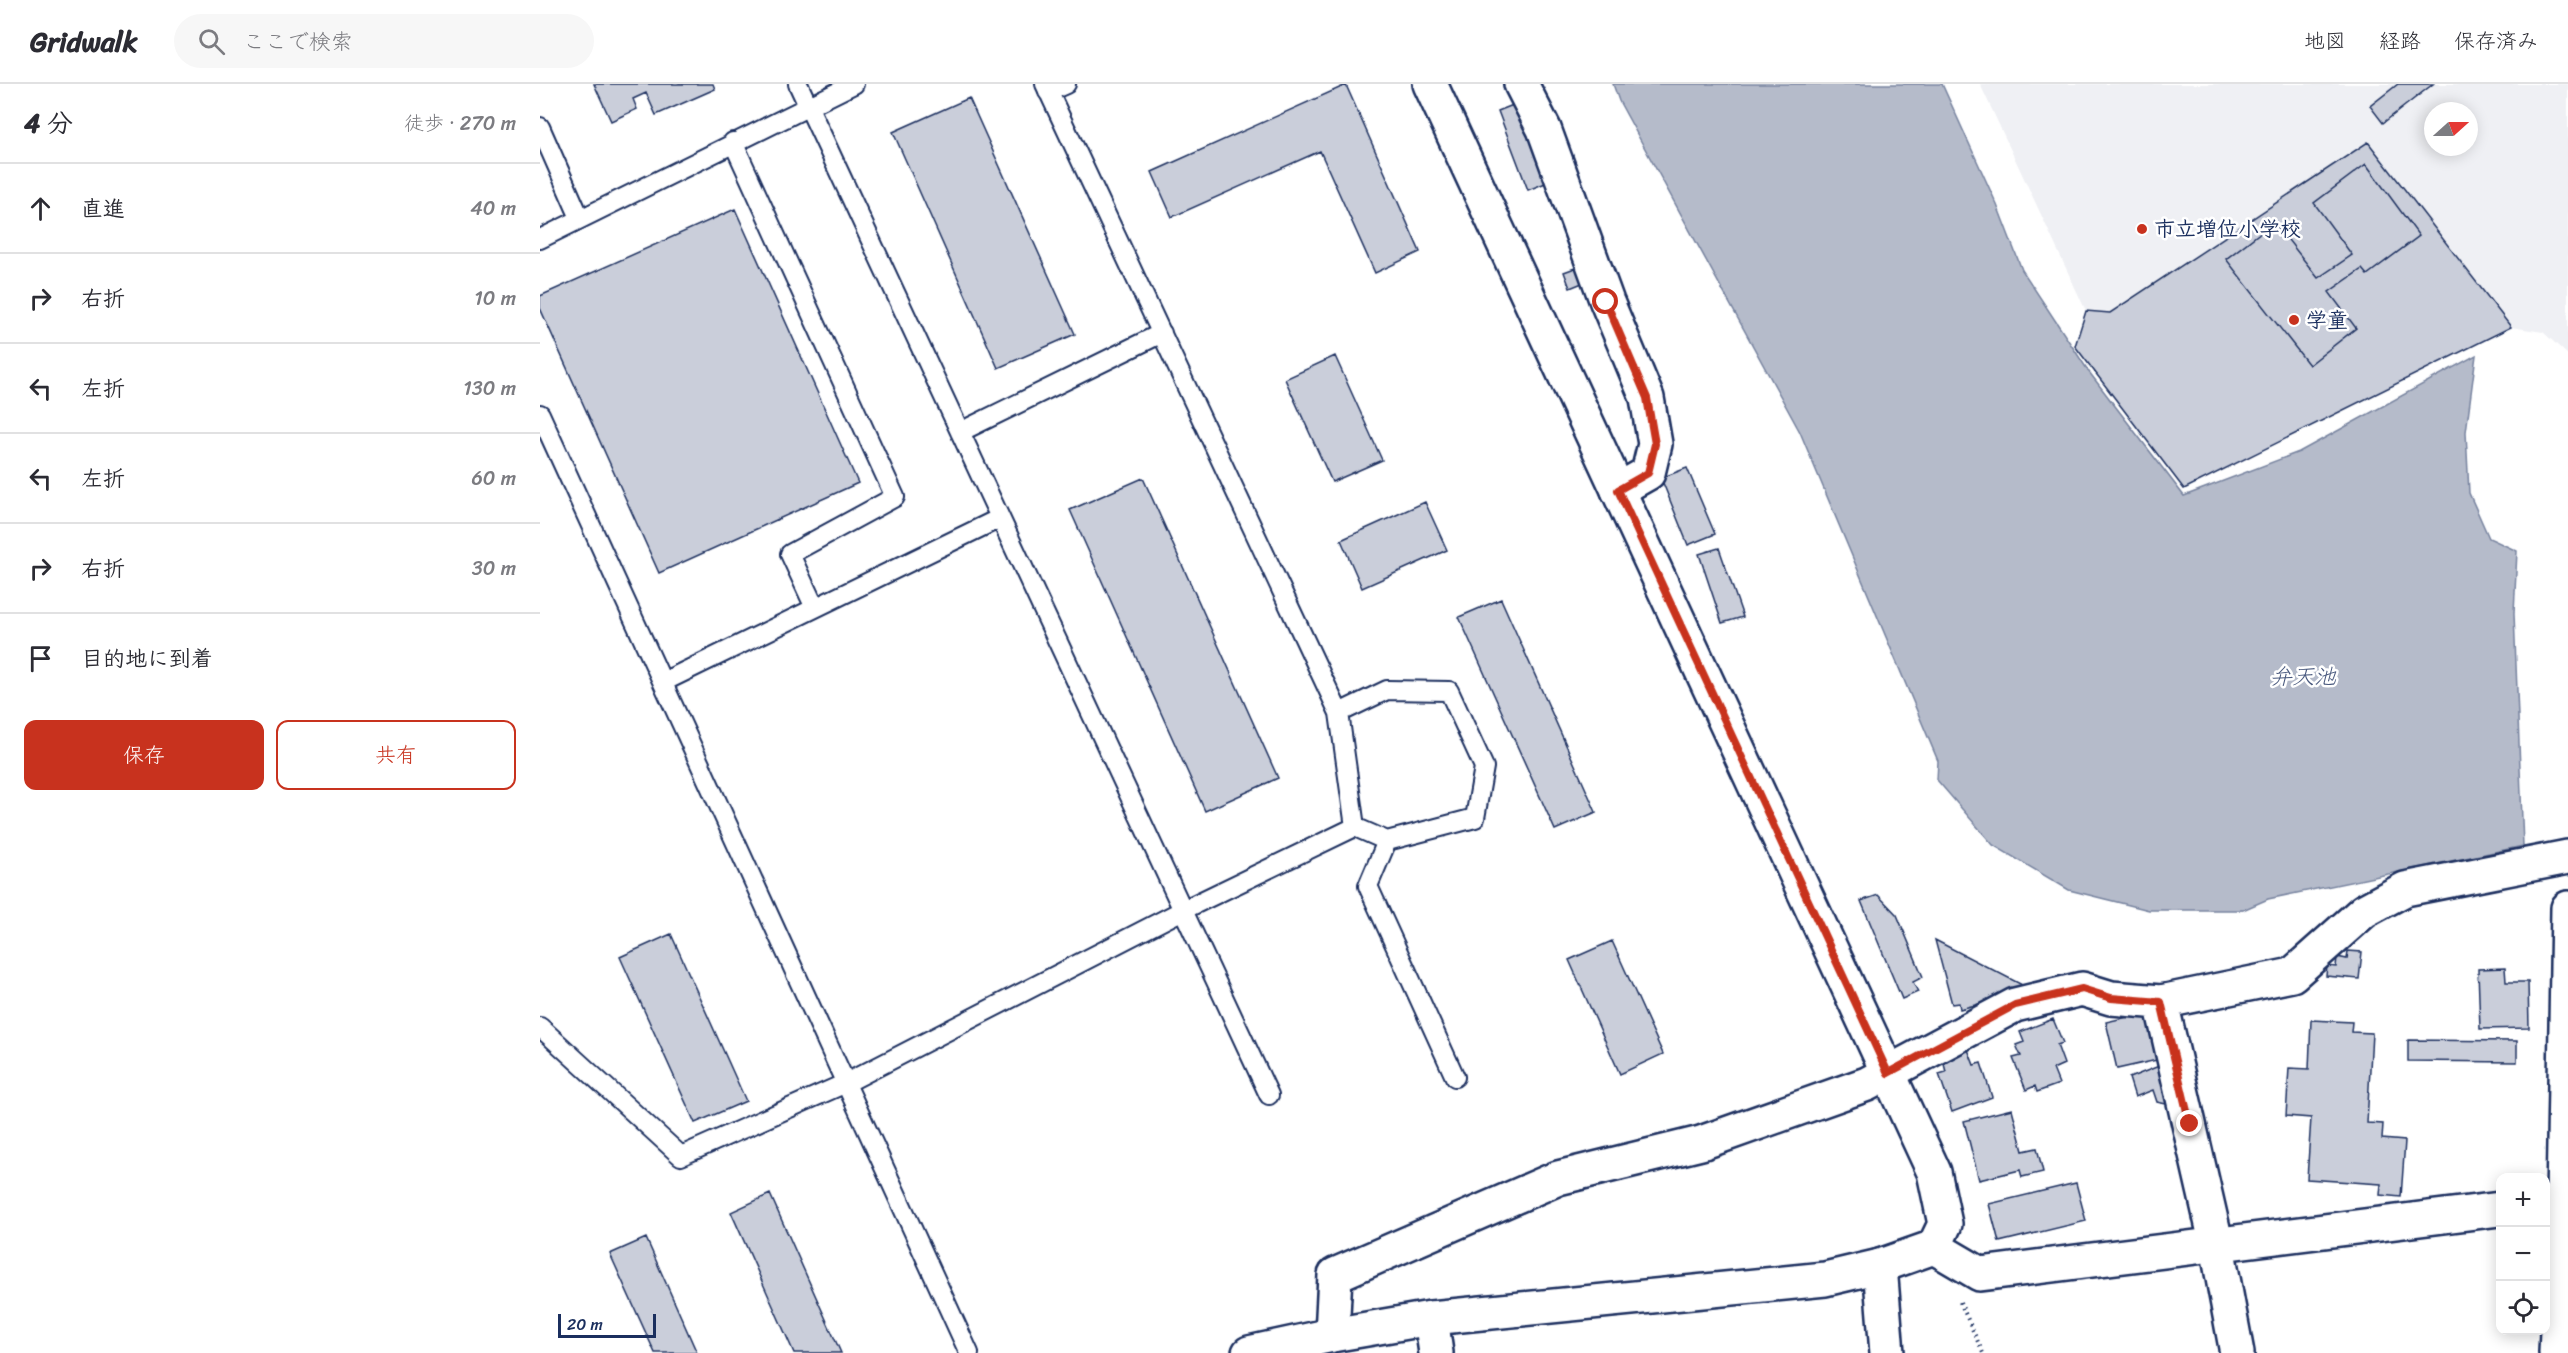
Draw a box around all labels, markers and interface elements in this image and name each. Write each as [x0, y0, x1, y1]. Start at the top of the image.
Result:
search box [174, 14, 594, 68]
text: Gridwalk [30, 17, 138, 66]
text: ここで検索 [243, 22, 353, 61]
text: 地図 [2304, 22, 2346, 60]
text: 経路 [2379, 22, 2421, 60]
text: 保存済み [2454, 22, 2538, 60]
icon: search [195, 25, 228, 58]
text: 4 分 [24, 100, 73, 146]
north arrow [2424, 102, 2478, 156]
text: 徒歩 · 270 m [404, 106, 516, 141]
text: 直進 [81, 189, 125, 228]
text: 40 m [470, 191, 516, 226]
icon: ahead [24, 192, 57, 225]
place label: 市立増位小学校 [2154, 210, 2301, 248]
marker: 市立増位小学校 [2135, 222, 2149, 236]
text: 右折 [81, 279, 125, 318]
text: 10 m [474, 281, 516, 316]
icon: right [24, 282, 57, 315]
route start [1592, 288, 1618, 314]
place label: 学童 [2306, 301, 2348, 339]
marker: 学童 [2287, 313, 2301, 327]
text: 左折 [81, 369, 125, 408]
text: 130 m [463, 371, 516, 406]
icon: left [24, 372, 57, 405]
text: 左折 [81, 459, 125, 498]
text: 60 m [471, 461, 516, 496]
icon: left [24, 462, 57, 495]
text: 右折 [81, 549, 125, 588]
text: 30 m [472, 551, 516, 586]
icon: right [24, 552, 57, 585]
text: 目的地に到着 [81, 639, 213, 678]
icon: arrive [24, 642, 57, 675]
water label: 弁天池 [2270, 657, 2337, 696]
button: 保存 [24, 720, 264, 790]
button: 共有 [276, 720, 516, 790]
route end [2176, 1110, 2202, 1136]
map controls [2496, 1173, 2550, 1335]
button: + [2496, 1173, 2550, 1227]
button: − [2496, 1227, 2550, 1281]
button: locate [2496, 1281, 2550, 1335]
text: 20 m [567, 1310, 603, 1339]
scale bar [558, 1311, 656, 1338]

